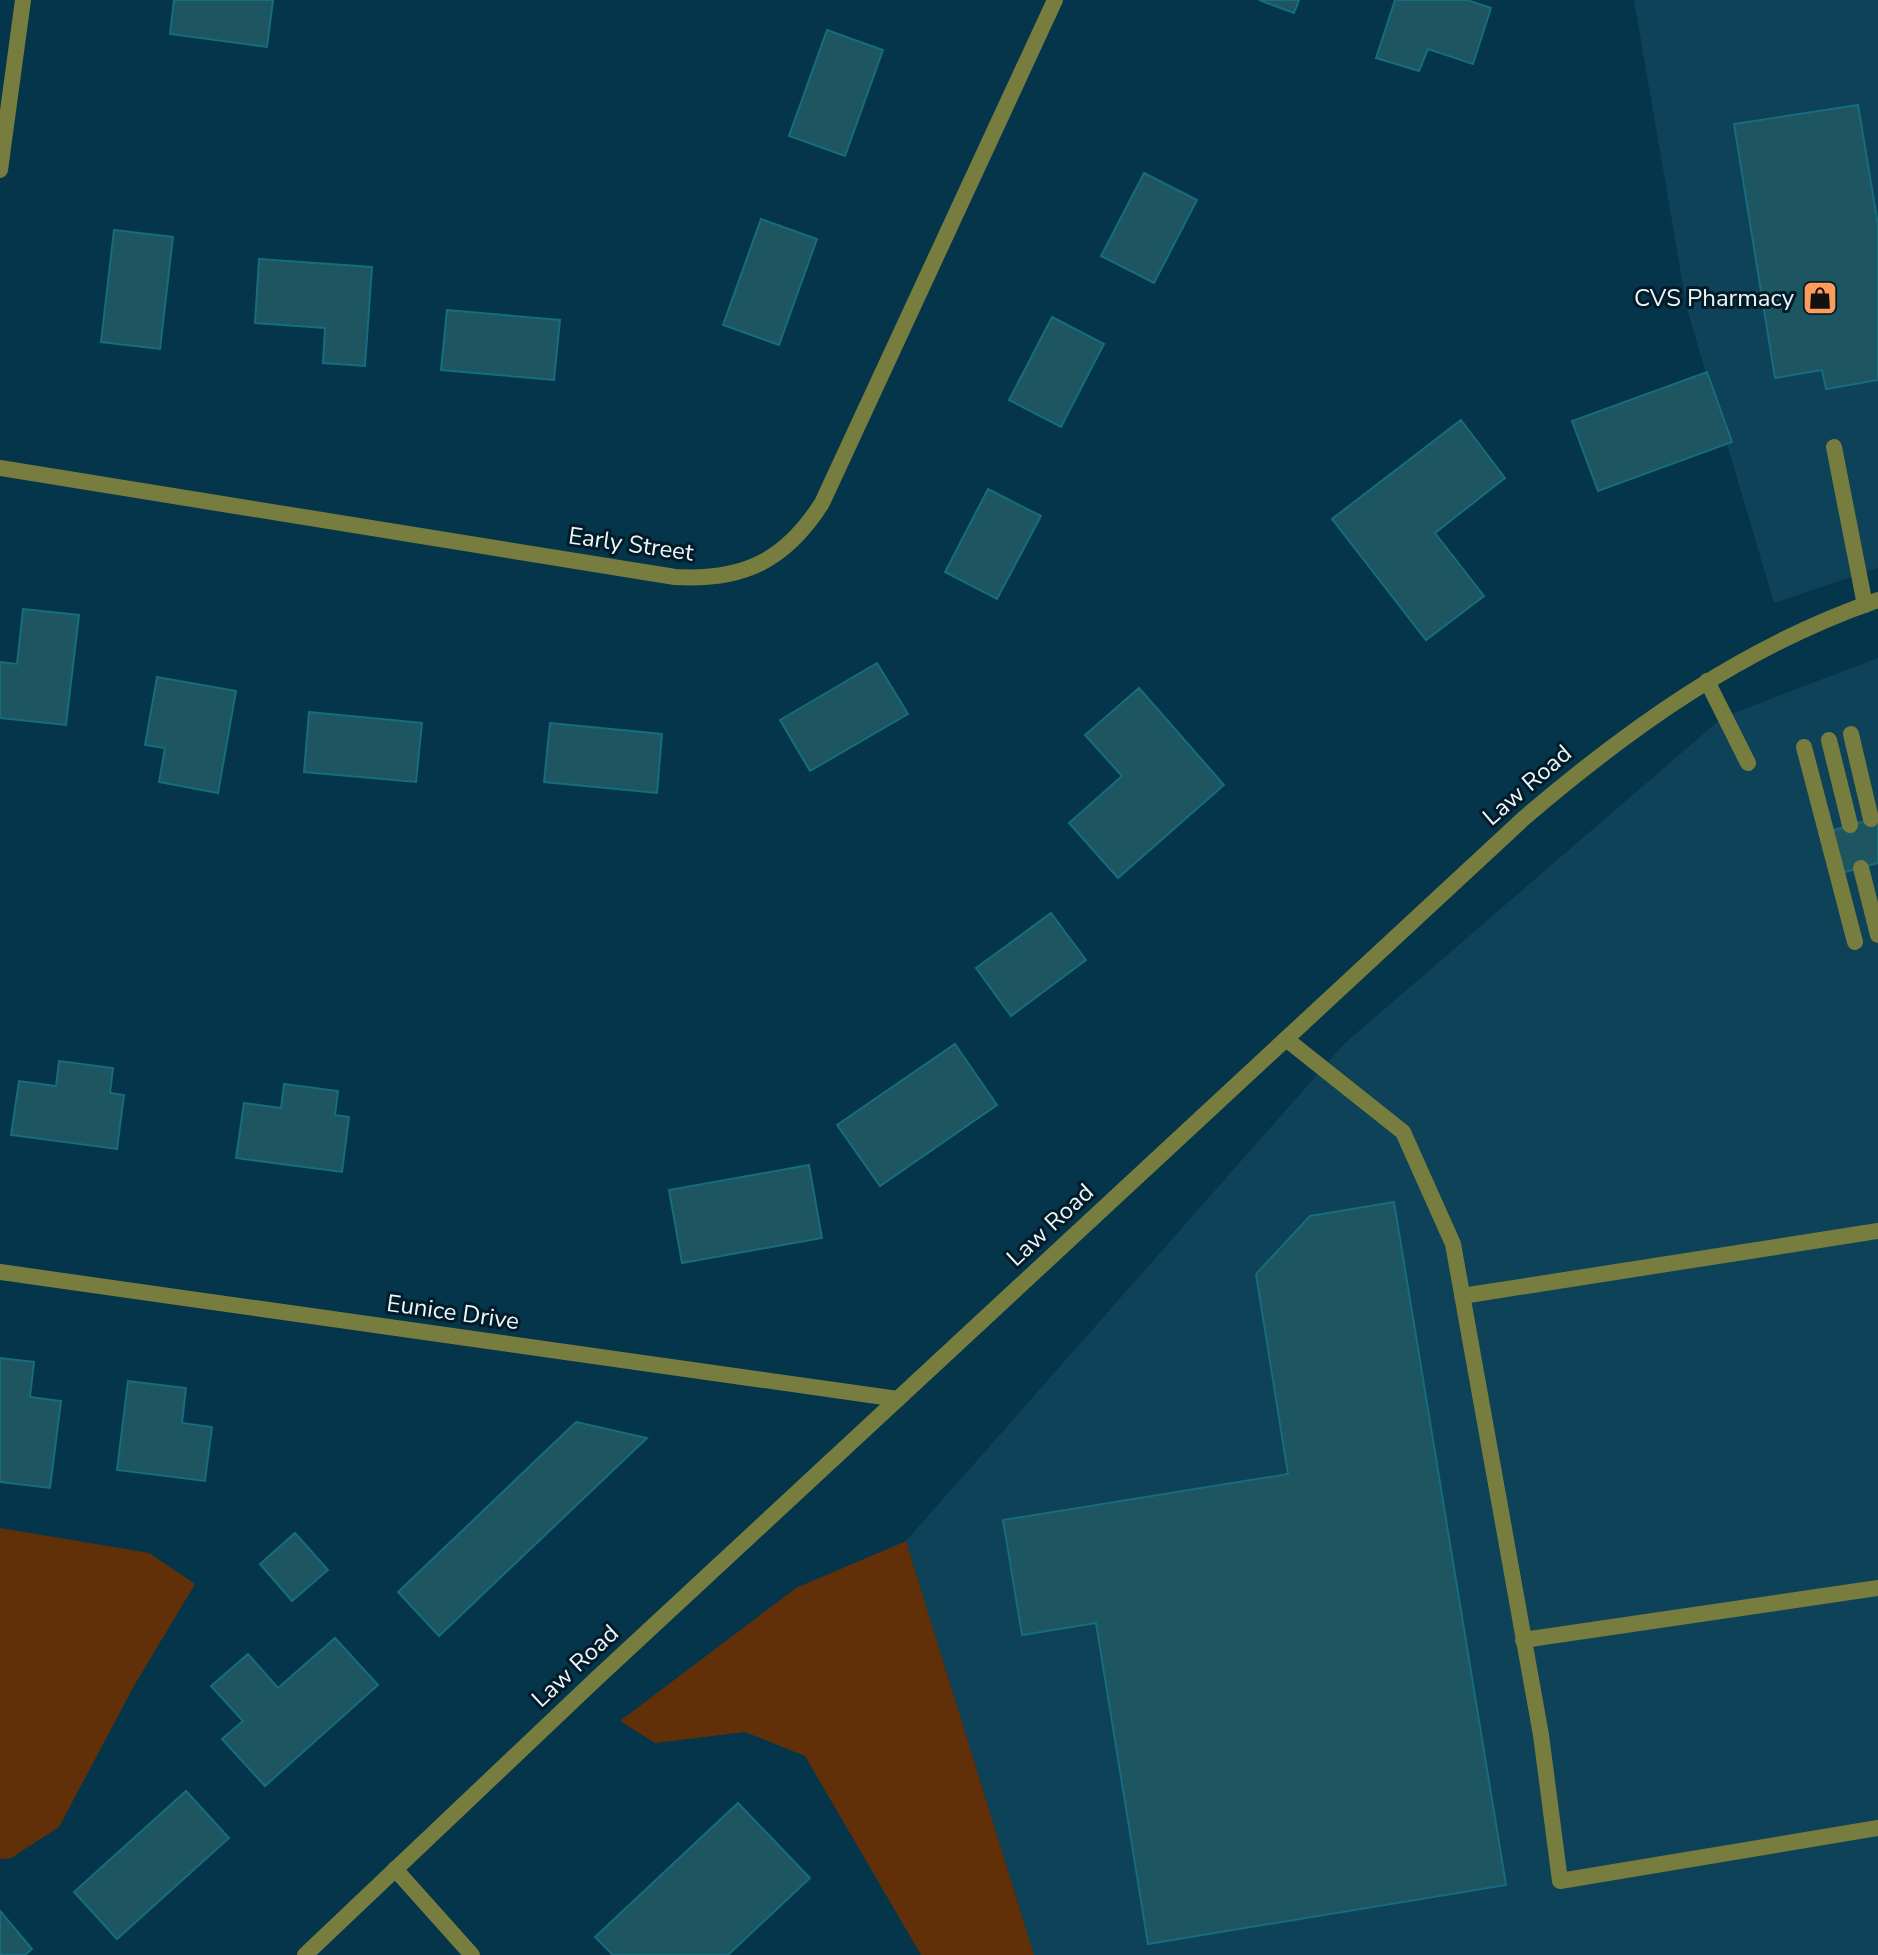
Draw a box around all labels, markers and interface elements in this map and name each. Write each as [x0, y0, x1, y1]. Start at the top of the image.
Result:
shop icon: CVS Pharmacy [1801, 279, 1839, 317]
place label: CVS Pharmacy [1634, 282, 1795, 314]
street label: Early Street [566, 519, 696, 569]
street label: Law Road [1476, 738, 1578, 832]
street label: Law Road [1000, 1177, 1100, 1273]
street label: Eunice Drive [385, 1287, 521, 1337]
street label: Law Road [525, 1618, 625, 1714]

